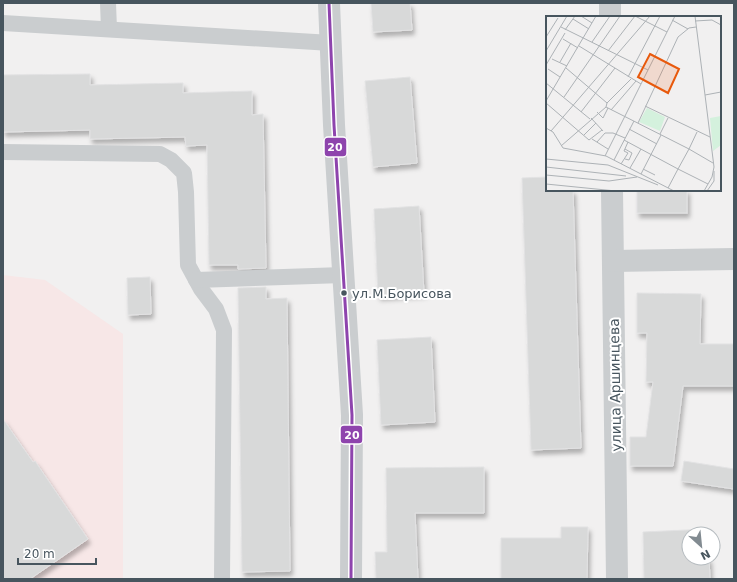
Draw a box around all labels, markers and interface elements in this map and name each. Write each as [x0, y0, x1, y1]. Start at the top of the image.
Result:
inset map [546, 16, 721, 191]
line badge: 20 [324, 137, 347, 157]
text: 20 [327, 141, 343, 154]
place label: ул.М.Борисова [352, 286, 452, 301]
marker: ул.М.Борисова [339, 288, 349, 298]
street label: улица Аршинцева [606, 318, 624, 452]
line badge: 20 [340, 425, 363, 444]
text: 20 [344, 429, 360, 442]
north arrow [681, 526, 721, 566]
scale bar [18, 540, 96, 566]
text: 20 m [24, 547, 55, 561]
text: N [698, 547, 712, 562]

